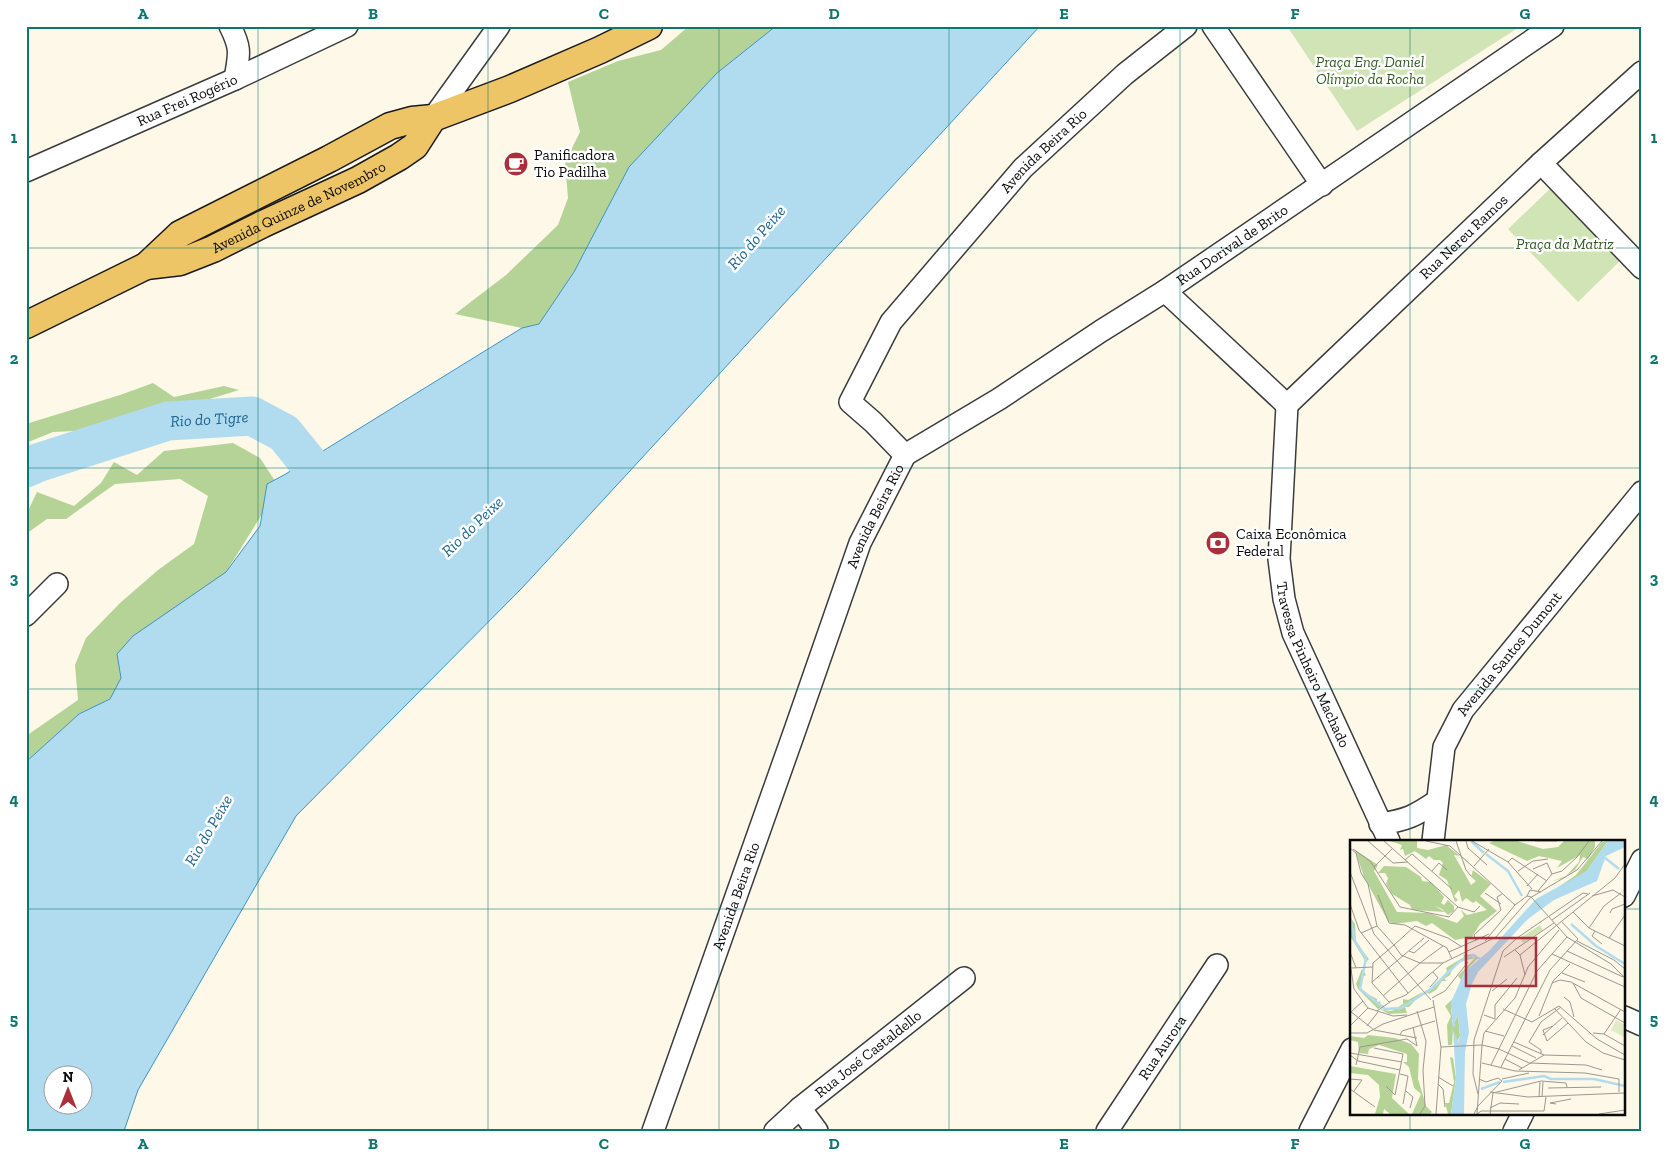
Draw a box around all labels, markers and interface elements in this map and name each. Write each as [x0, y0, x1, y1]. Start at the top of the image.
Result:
text: A [138, 4, 149, 23]
text: B [368, 4, 378, 23]
text: C [599, 4, 609, 23]
text: D [828, 4, 840, 23]
text: E [1059, 4, 1069, 23]
text: F [1290, 4, 1300, 23]
text: G [1520, 4, 1531, 23]
park label: Praça Eng. Daniel Olímpio da Rocha [1316, 53, 1424, 88]
street label: Rua Frei Rogério [134, 70, 240, 130]
street label: Avenida Beira Rio [997, 104, 1091, 197]
text: 1 [11, 128, 18, 147]
text: 1 [1651, 128, 1658, 147]
place label: Panificadora Tio Padilha [534, 146, 615, 181]
cafe icon: Panificadora Tio Padilha [503, 151, 529, 177]
street label: Avenida Quinze de Novembro [209, 157, 389, 257]
street label: Rua Nereu Ramos [1416, 190, 1512, 283]
street label: Rua Dorival de Brito [1173, 201, 1292, 289]
water label: Rio do Peixe [723, 202, 789, 273]
park label: Praça da Matriz [1516, 235, 1614, 253]
text: 2 [10, 349, 19, 368]
text: 2 [1650, 349, 1659, 368]
water label: Rio do Tigre [170, 407, 249, 431]
street label: Avenida Beira Rio [843, 461, 908, 571]
water label: Rio do Peixe [438, 492, 507, 560]
place label: Caixa Econômica Federal [1236, 525, 1347, 560]
bank icon: Caixa Econômica Federal [1205, 530, 1231, 556]
text: 3 [10, 569, 19, 588]
text: 3 [1650, 569, 1659, 588]
street label: Travessa Pinheiro Machado [1273, 580, 1354, 751]
street label: Avenida Santos Dumont [1453, 587, 1566, 719]
text: 4 [9, 790, 19, 809]
text: 4 [1649, 790, 1659, 809]
water label: Rio do Peixe [181, 792, 236, 869]
street label: Avenida Beira Rio [709, 839, 764, 953]
inset map [1350, 840, 1626, 1114]
street label: Rua José Castaldello [811, 1006, 925, 1102]
text: 5 [10, 1010, 18, 1029]
text: 5 [1650, 1010, 1658, 1029]
street label: Rua Aurora [1134, 1012, 1190, 1083]
north arrow [42, 1064, 92, 1114]
text: N [63, 1069, 74, 1086]
text: A [138, 1134, 149, 1153]
text: B [368, 1134, 378, 1153]
text: C [599, 1134, 609, 1153]
text: D [828, 1134, 840, 1153]
text: E [1059, 1134, 1069, 1153]
text: F [1290, 1134, 1300, 1153]
text: G [1520, 1134, 1531, 1153]

